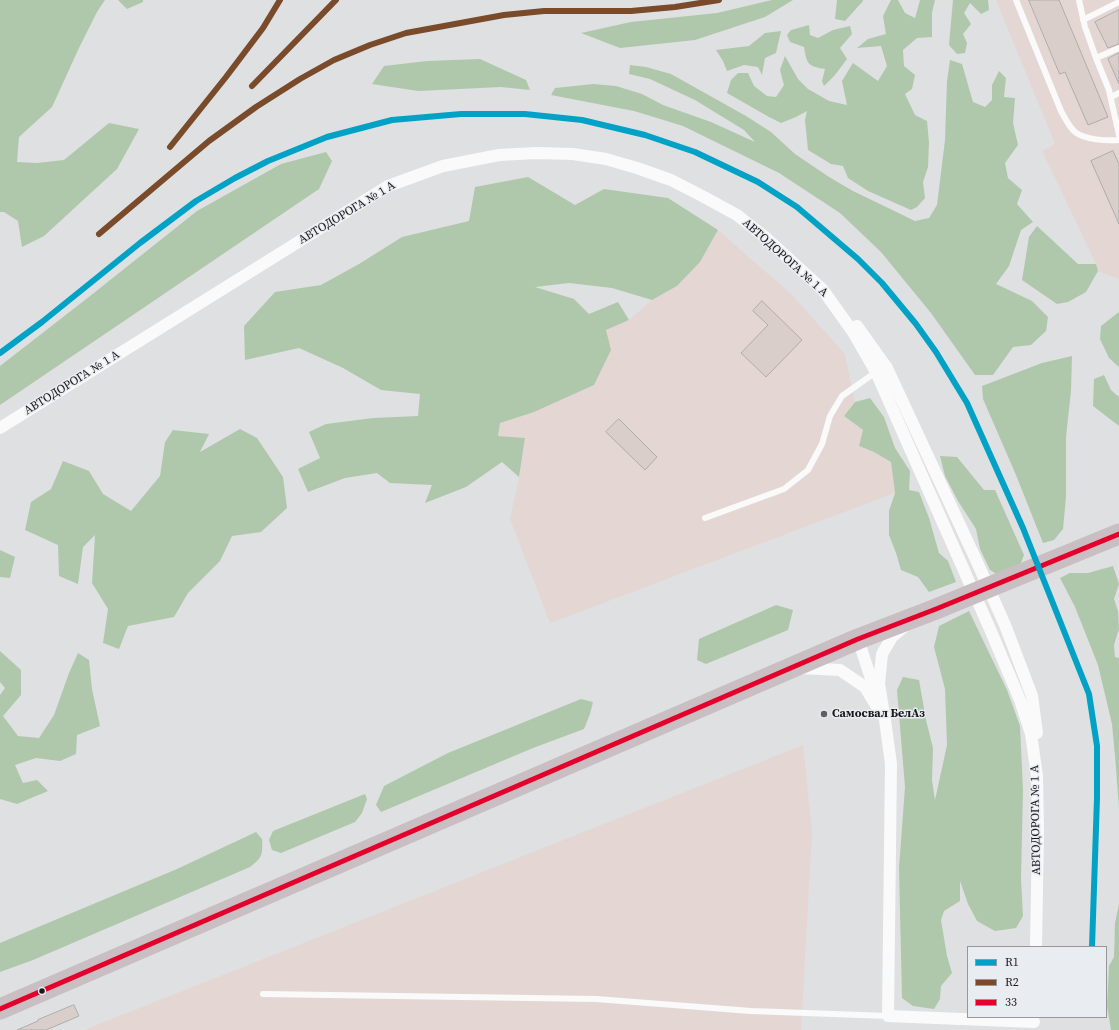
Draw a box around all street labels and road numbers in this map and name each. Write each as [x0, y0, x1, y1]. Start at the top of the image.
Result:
street label: АВТОДОРОГА № 1 А [296, 178, 398, 248]
street label: АВТОДОРОГА № 1 А [739, 216, 831, 300]
street label: АВТОДОРОГА № 1 А [21, 348, 123, 418]
street label: АВТОДОРОГА № 1 А [1028, 765, 1044, 875]

